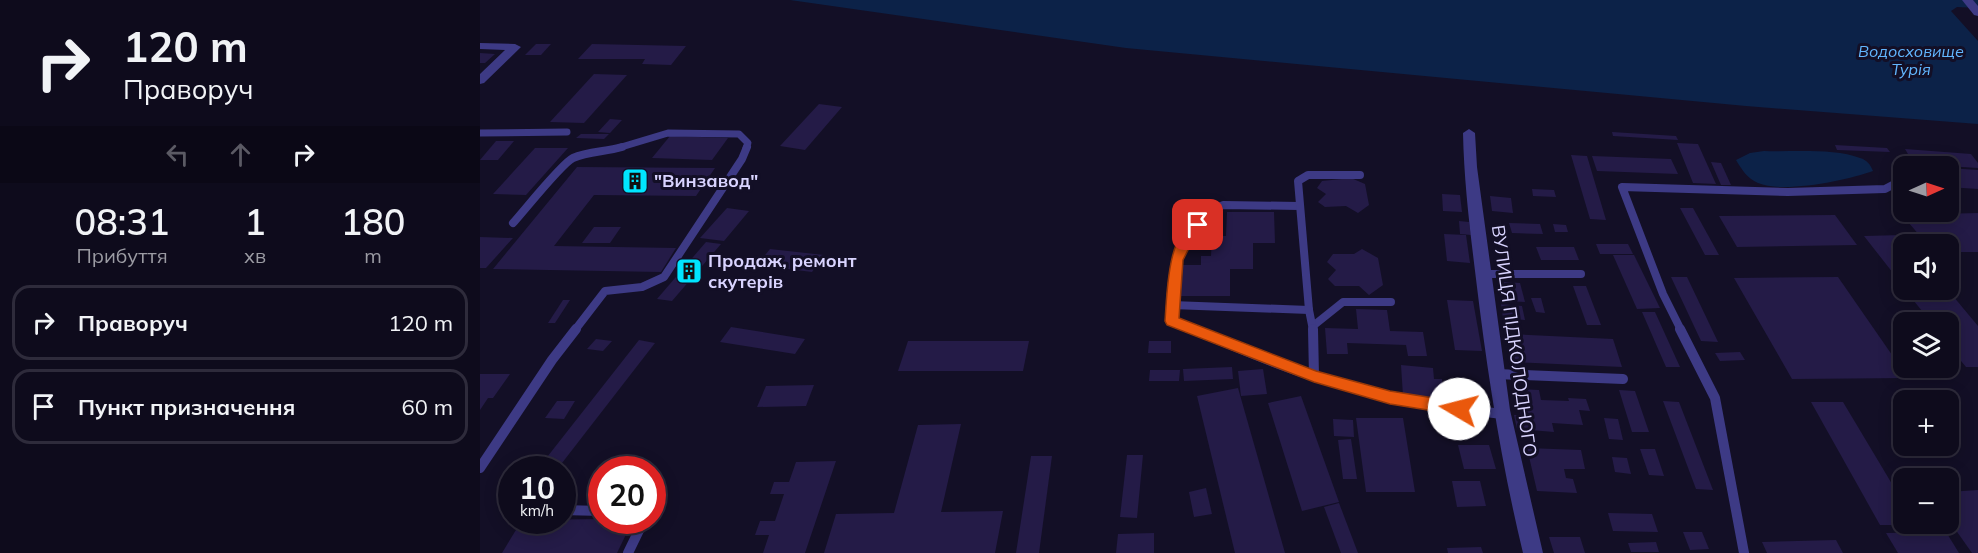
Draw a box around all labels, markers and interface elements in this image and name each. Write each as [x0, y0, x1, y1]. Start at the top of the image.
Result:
text: 120 m [123, 20, 248, 73]
icon: right [24, 24, 102, 102]
water label: Водосховище Турія [1858, 41, 1964, 79]
text: Праворуч [123, 72, 253, 106]
icon: left [161, 138, 194, 171]
icon: ahead [224, 138, 257, 171]
icon: right [287, 138, 320, 171]
north arrow [1893, 156, 1959, 222]
map controls [1893, 156, 1959, 534]
building icon: "Винзавод" [620, 166, 650, 196]
place label: "Винзавод" [654, 169, 758, 192]
text: 08:31 [75, 199, 169, 244]
text: 1 [244, 199, 266, 244]
text: 180 [341, 199, 405, 244]
pin [1172, 199, 1223, 250]
icon: arrive [1181, 208, 1214, 241]
street label: ВУЛИЦЯ ПІДКОЛОДНОГО [1487, 224, 1542, 458]
button: sound [1893, 234, 1959, 300]
text: Прибуття [76, 243, 168, 268]
text: хв [244, 243, 266, 268]
text: m [364, 243, 382, 268]
place label: Продаж, ремонт скутерів [708, 249, 857, 293]
building icon: Продаж, ремонт скутерів [674, 256, 704, 286]
icon: right [27, 306, 60, 339]
text: Праворуч [78, 309, 188, 337]
text: 120 m [388, 309, 453, 337]
button: layers [1893, 312, 1959, 378]
position arrow [1427, 377, 1491, 441]
icon: arrive [27, 390, 60, 423]
button: + [1893, 390, 1959, 456]
text: Пункт призначення [78, 393, 295, 421]
text: 60 m [402, 393, 453, 421]
speed limit sign: 20 [588, 456, 666, 534]
button: − [1893, 468, 1959, 534]
text: 10 [519, 469, 555, 507]
text: km/h [520, 501, 554, 520]

